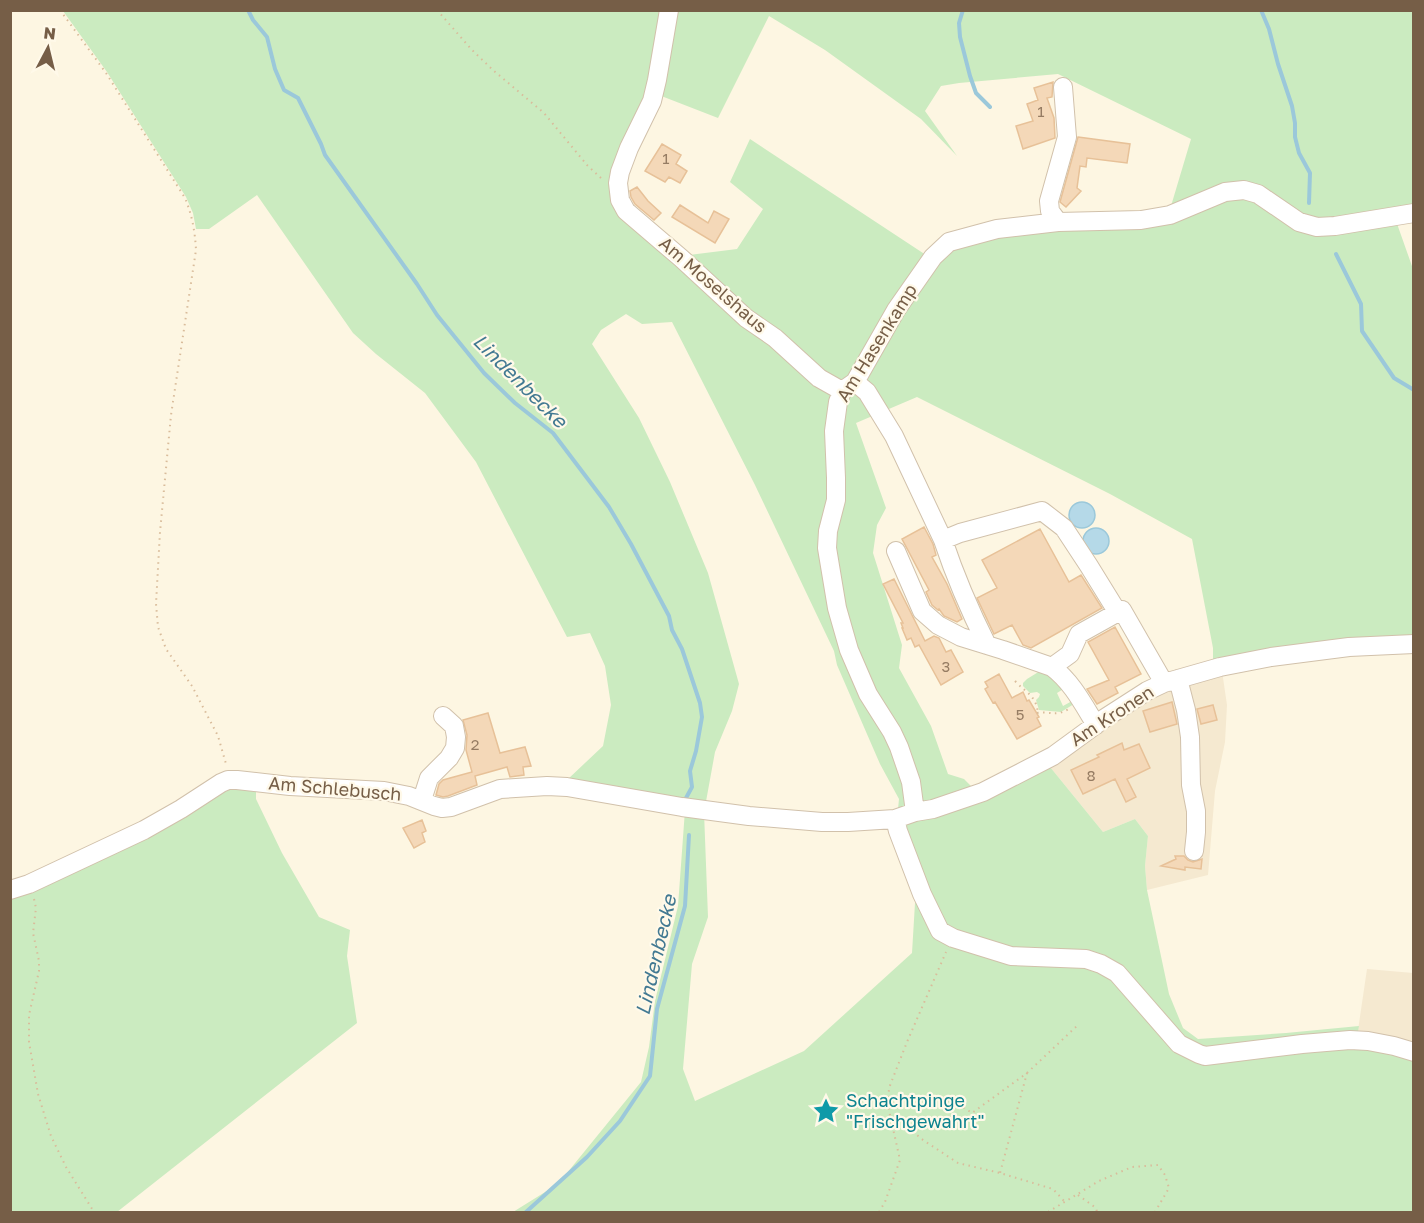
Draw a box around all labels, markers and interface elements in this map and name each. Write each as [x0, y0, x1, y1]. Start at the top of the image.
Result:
north arrow [18, 18, 78, 78]
text: N [43, 22, 57, 44]
house number: 1 [1037, 102, 1045, 120]
house number: 1 [662, 149, 670, 167]
street label: Am Moselshaus [655, 231, 772, 337]
street label: Am Hasenkamp [831, 280, 921, 405]
water label: Lindenbecke [469, 328, 574, 433]
house number: 3 [942, 657, 950, 675]
street label: Am Kronen [1066, 680, 1157, 750]
house number: 5 [1016, 705, 1024, 723]
house number: 2 [471, 735, 479, 753]
house number: 8 [1086, 766, 1096, 784]
street label: Am Schlebusch [268, 771, 402, 805]
water label: Lindenbecke [630, 891, 681, 1017]
place label: Schachtpinge "Frischgewahrt" [846, 1089, 985, 1132]
place icon: Schachtpinge "Frischgewahrt" [811, 1096, 841, 1126]

